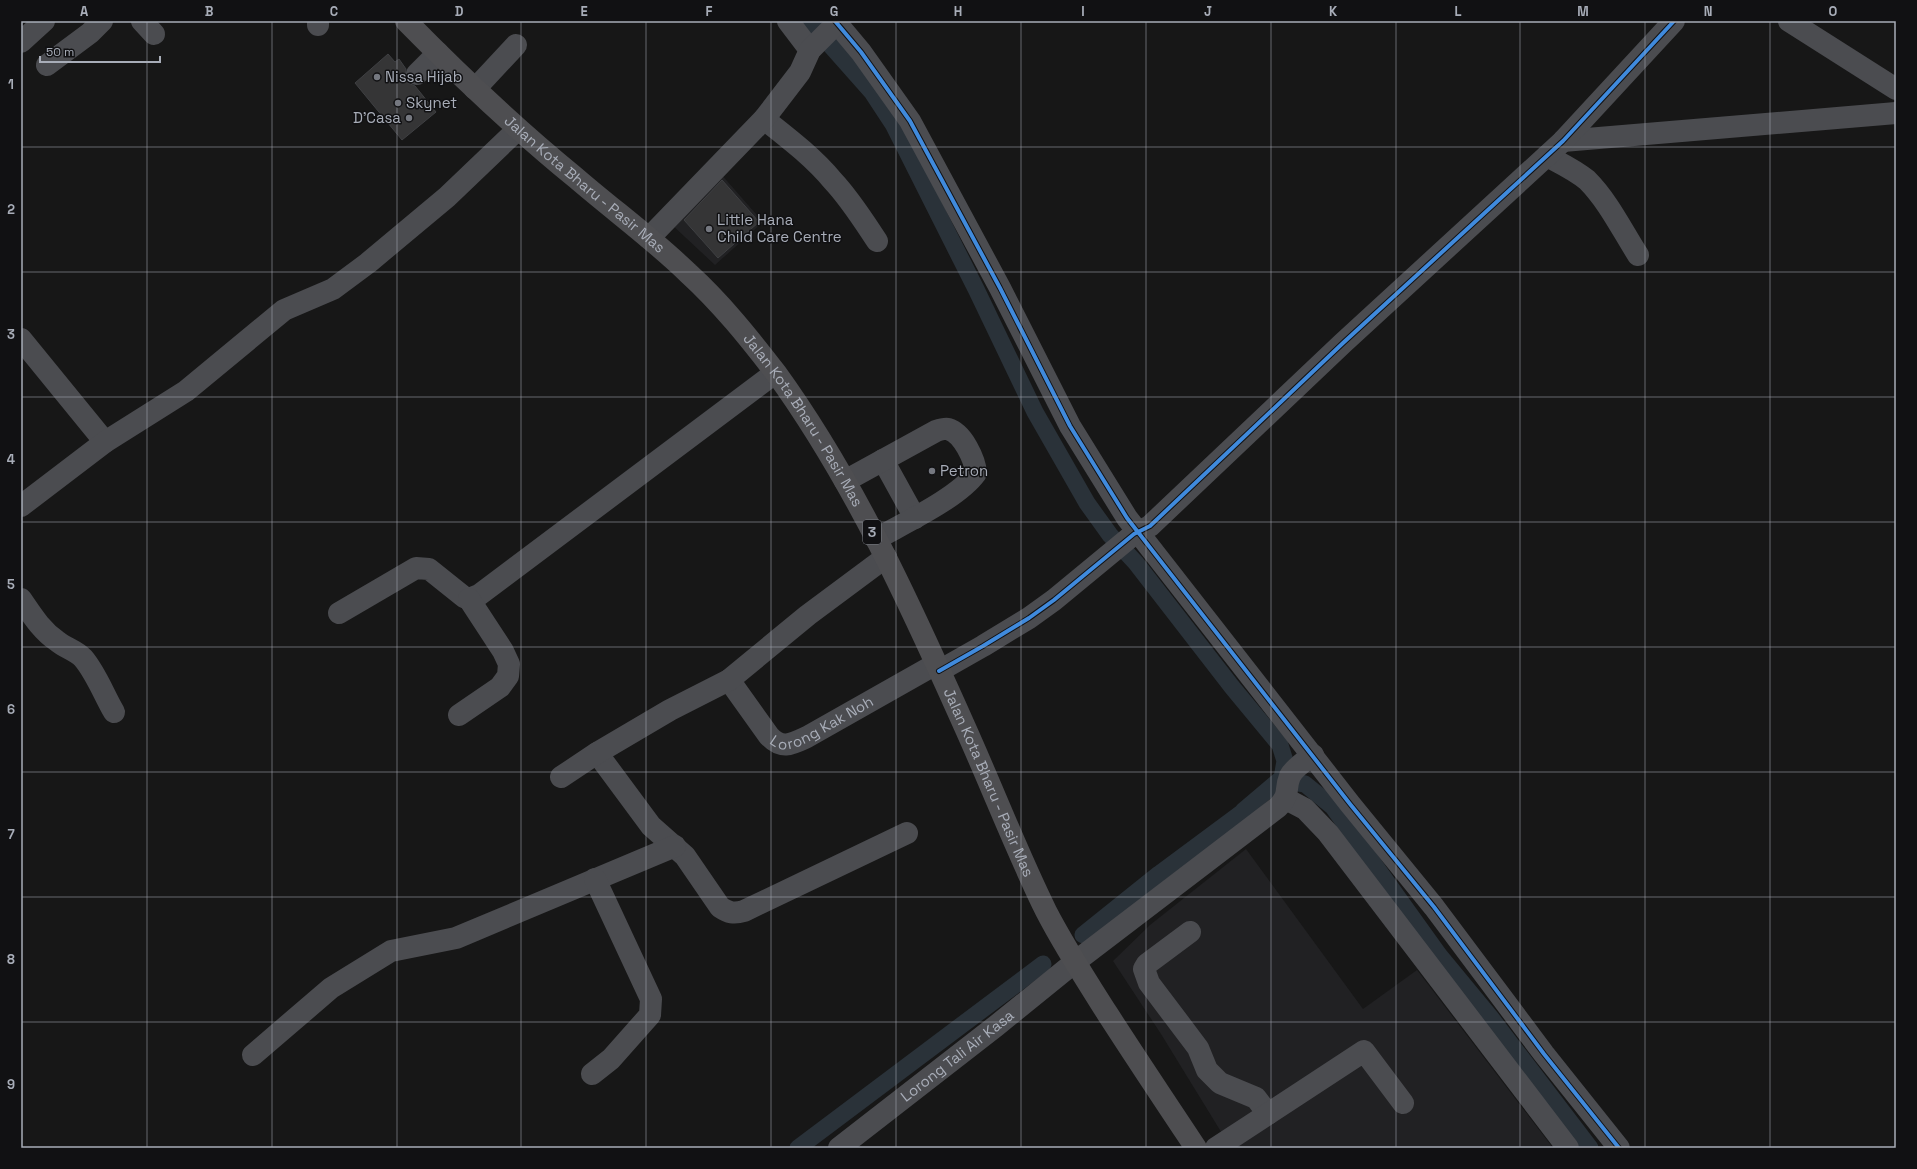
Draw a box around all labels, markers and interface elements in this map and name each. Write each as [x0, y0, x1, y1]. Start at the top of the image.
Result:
text: A [80, 3, 89, 20]
text: B [205, 3, 214, 20]
text: C [330, 3, 338, 20]
text: D [455, 3, 464, 20]
text: E [580, 3, 588, 20]
text: F [706, 3, 713, 20]
text: G [830, 3, 838, 20]
text: H [954, 3, 962, 20]
text: I [1081, 3, 1085, 20]
text: J [1204, 3, 1212, 20]
text: K [1329, 3, 1338, 20]
text: L [1454, 3, 1462, 20]
text: M [1577, 3, 1589, 20]
text: N [1704, 3, 1712, 20]
text: O [1829, 3, 1838, 20]
scale bar [40, 38, 160, 64]
text: 50 m [46, 44, 74, 60]
place label: Nissa Hijab [385, 67, 462, 86]
marker: Nissa Hijab [372, 72, 382, 82]
text: 1 [8, 76, 14, 93]
place label: Skynet [406, 93, 457, 112]
marker: Skynet [393, 98, 403, 108]
place label: D'Casa [353, 108, 401, 127]
street label: Jalan Kota Bharu - Pasir Mas [501, 111, 669, 257]
marker: D'Casa [404, 113, 414, 123]
text: 2 [7, 201, 15, 218]
place label: Little Hana Child Care Centre [717, 210, 842, 246]
marker: Little Hana Child Care Centre [704, 224, 714, 234]
text: 3 [7, 326, 15, 343]
street label: Jalan Kota Bharu - Pasir Mas [739, 329, 867, 510]
text: 4 [7, 451, 15, 468]
place label: Petron [940, 461, 988, 480]
marker: Petron [927, 466, 937, 476]
road number: 3 [863, 520, 881, 544]
text: 5 [7, 576, 15, 593]
street label: Jalan Kota Bharu - Pasir Mas [940, 685, 1039, 880]
street label: Lorong Kak Noh [767, 692, 876, 754]
text: 6 [7, 701, 15, 718]
text: 7 [7, 826, 15, 843]
text: 8 [7, 951, 15, 968]
street label: Lorong Tali Air Kasa [897, 1005, 1018, 1106]
text: 9 [7, 1076, 15, 1093]

